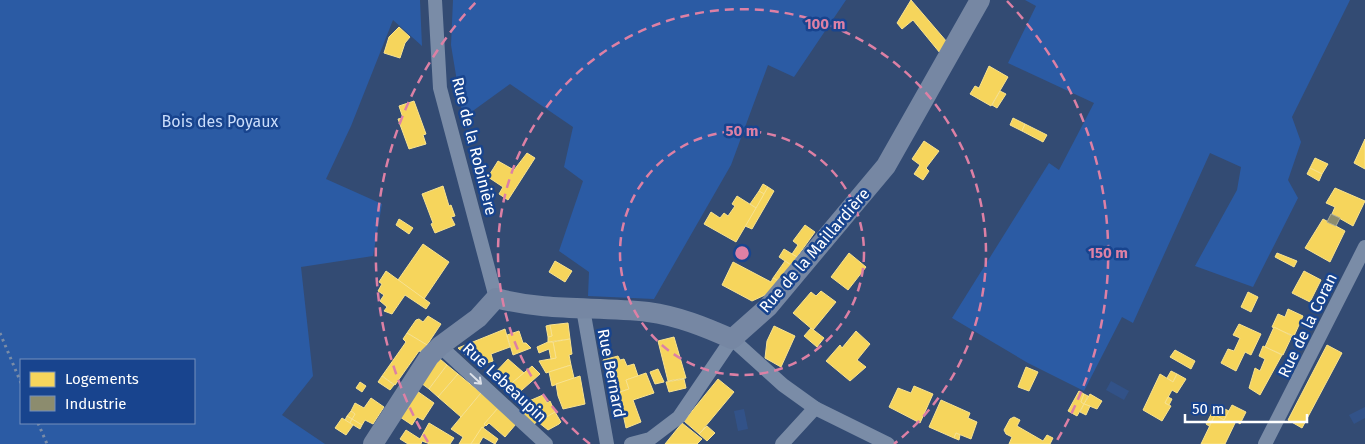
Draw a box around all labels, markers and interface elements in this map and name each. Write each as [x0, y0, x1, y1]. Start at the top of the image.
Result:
text: 100 m [805, 15, 845, 33]
street label: Rue de la Robinière [448, 75, 501, 217]
park label: Bois des Poyaux [162, 112, 279, 131]
text: 50 m [725, 122, 759, 140]
street label: Rue de la Maillardière [755, 184, 874, 316]
centre of rings [733, 244, 751, 262]
text: 150 m [1088, 244, 1128, 262]
street label: Rue de la Coran [1274, 270, 1341, 380]
street label: Rue Bernard [594, 327, 629, 419]
street label: Rue Lebeaupin [459, 339, 551, 426]
legend [20, 359, 195, 424]
text: Logements [65, 370, 139, 388]
one-way arrow [469, 373, 482, 385]
scale bar [1185, 392, 1308, 424]
text: Industrie [65, 395, 127, 413]
text: 50 m [1192, 400, 1225, 418]

